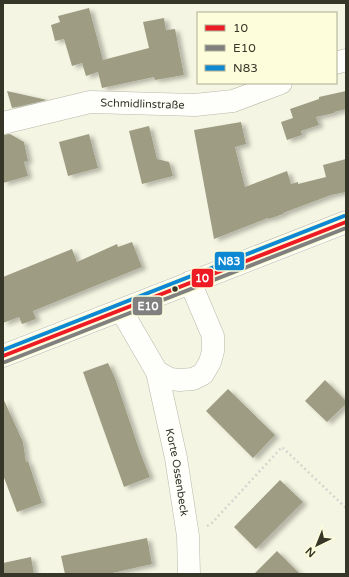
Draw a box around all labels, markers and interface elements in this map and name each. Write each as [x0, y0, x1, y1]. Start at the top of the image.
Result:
legend [197, 12, 337, 84]
text: 10 [233, 21, 249, 35]
text: E10 [233, 41, 256, 55]
text: N83 [233, 61, 258, 75]
street label: Schmidlinstraße [100, 96, 185, 112]
line badge: N83 [214, 251, 245, 271]
text: N83 [218, 255, 240, 268]
line badge: 10 [191, 268, 214, 288]
text: 10 [195, 272, 209, 285]
unlabelled marker [170, 284, 180, 294]
line badge: E10 [132, 296, 163, 316]
text: E10 [138, 300, 159, 313]
street label: Korte Ossenbeck [163, 427, 191, 517]
north arrow [297, 525, 337, 565]
text: N [303, 544, 318, 560]

